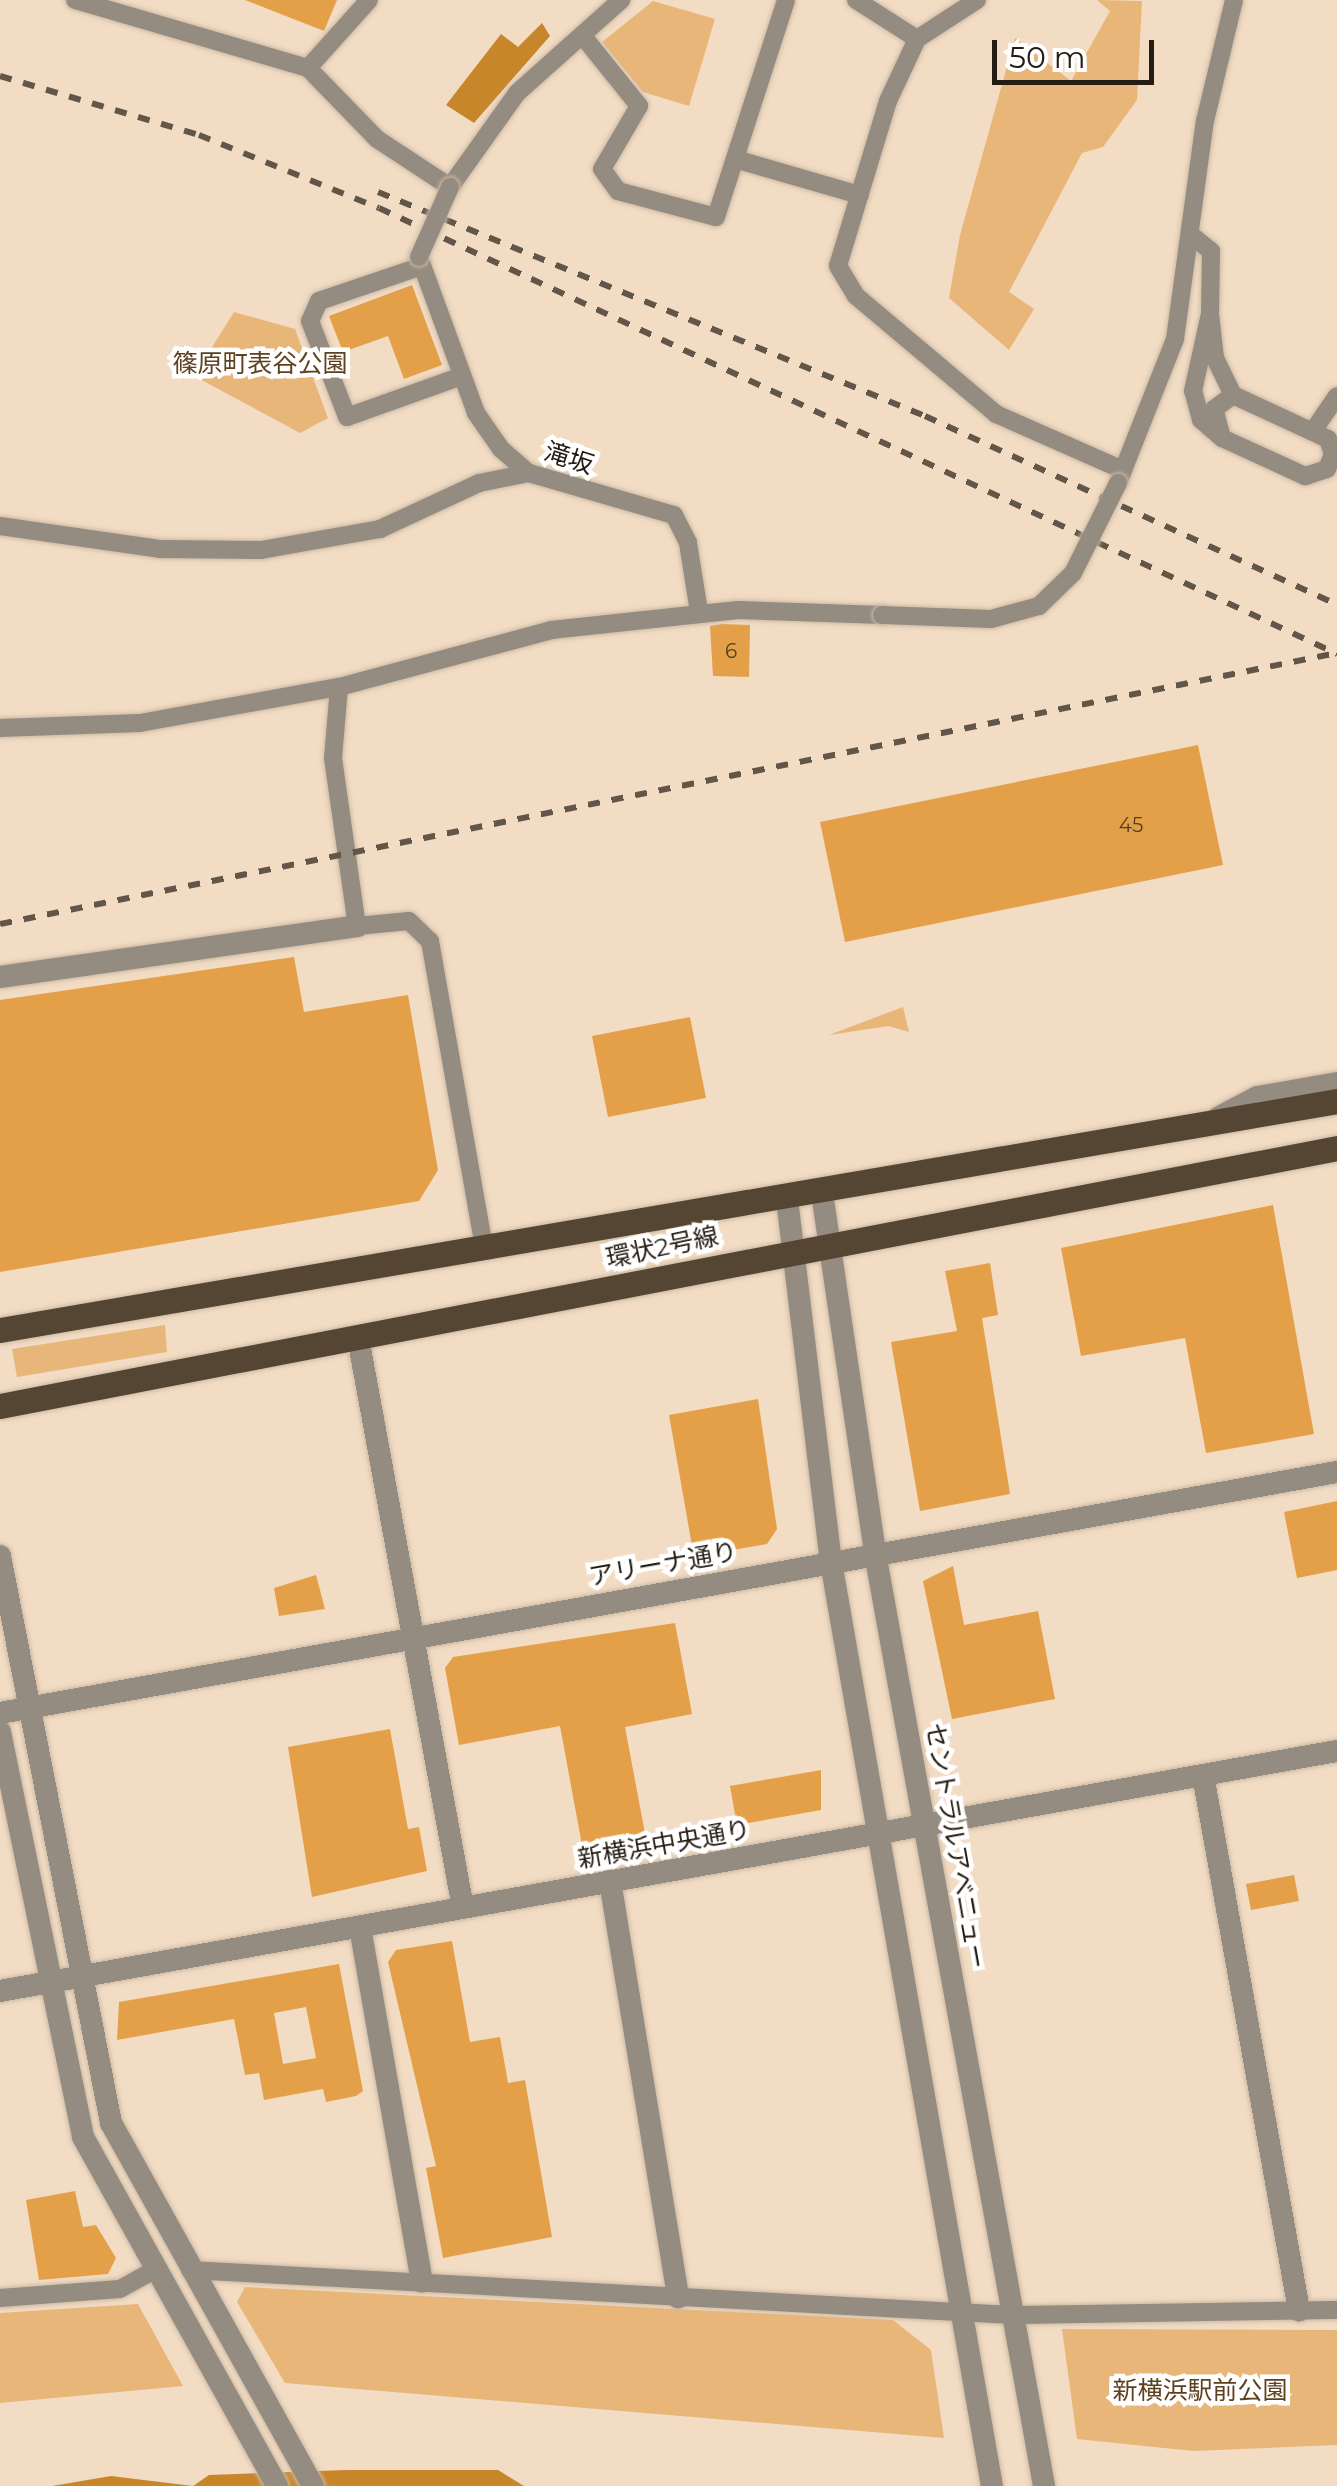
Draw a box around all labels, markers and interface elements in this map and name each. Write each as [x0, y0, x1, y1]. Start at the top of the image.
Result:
scale bar [997, 20, 1160, 82]
text: 50 m [1009, 39, 1086, 76]
park label: 篠原町表谷公園 [173, 348, 347, 378]
street label: 滝坂 [541, 436, 597, 480]
house number: 6 [725, 639, 737, 663]
house number: 45 [1119, 813, 1143, 837]
street label: 環状2号線 [603, 1220, 721, 1274]
street label: アリーナ通り [587, 1536, 739, 1592]
street label: セントラルアベニュー [920, 1720, 992, 1972]
street label: 新横浜中央通り [575, 1814, 753, 1874]
park label: 新横浜駅前公園 [1113, 2375, 1287, 2405]

